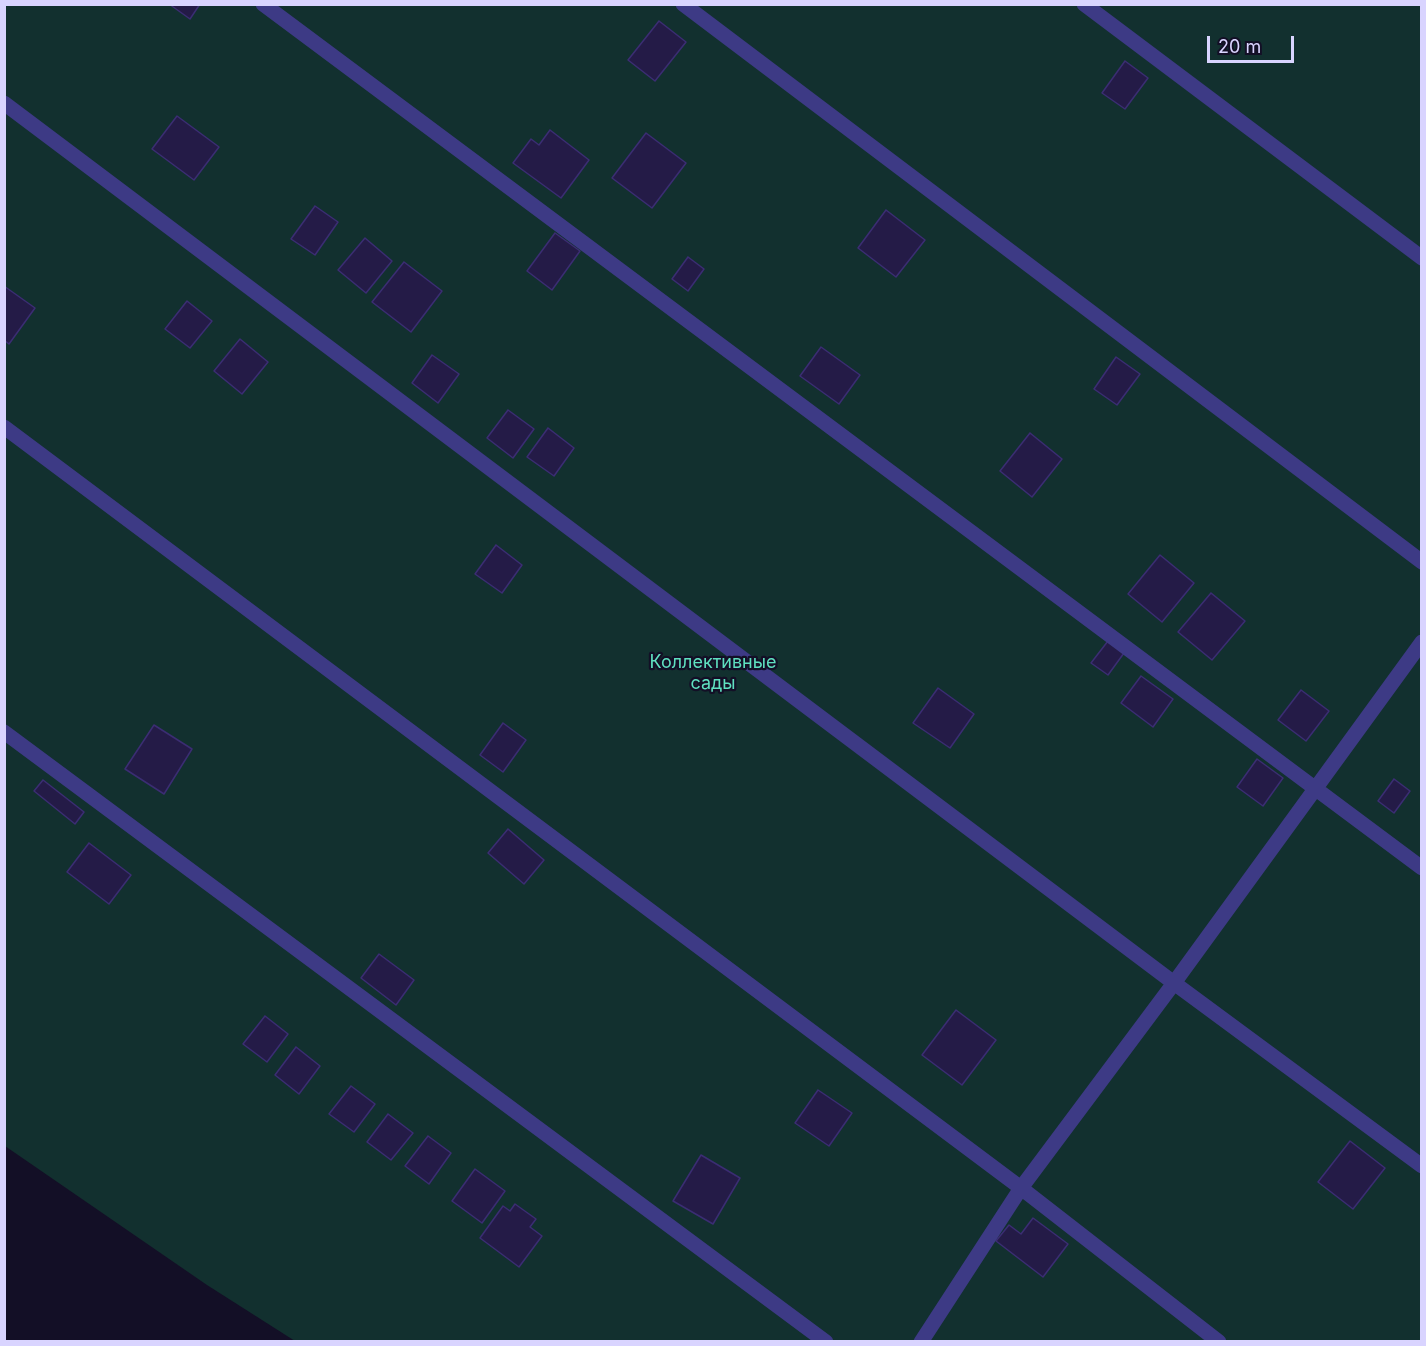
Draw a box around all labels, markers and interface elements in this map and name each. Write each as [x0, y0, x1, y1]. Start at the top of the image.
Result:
scale bar [1210, 24, 1297, 62]
text: 20 m [1218, 36, 1261, 57]
park label: Коллективные сады [649, 652, 777, 694]

